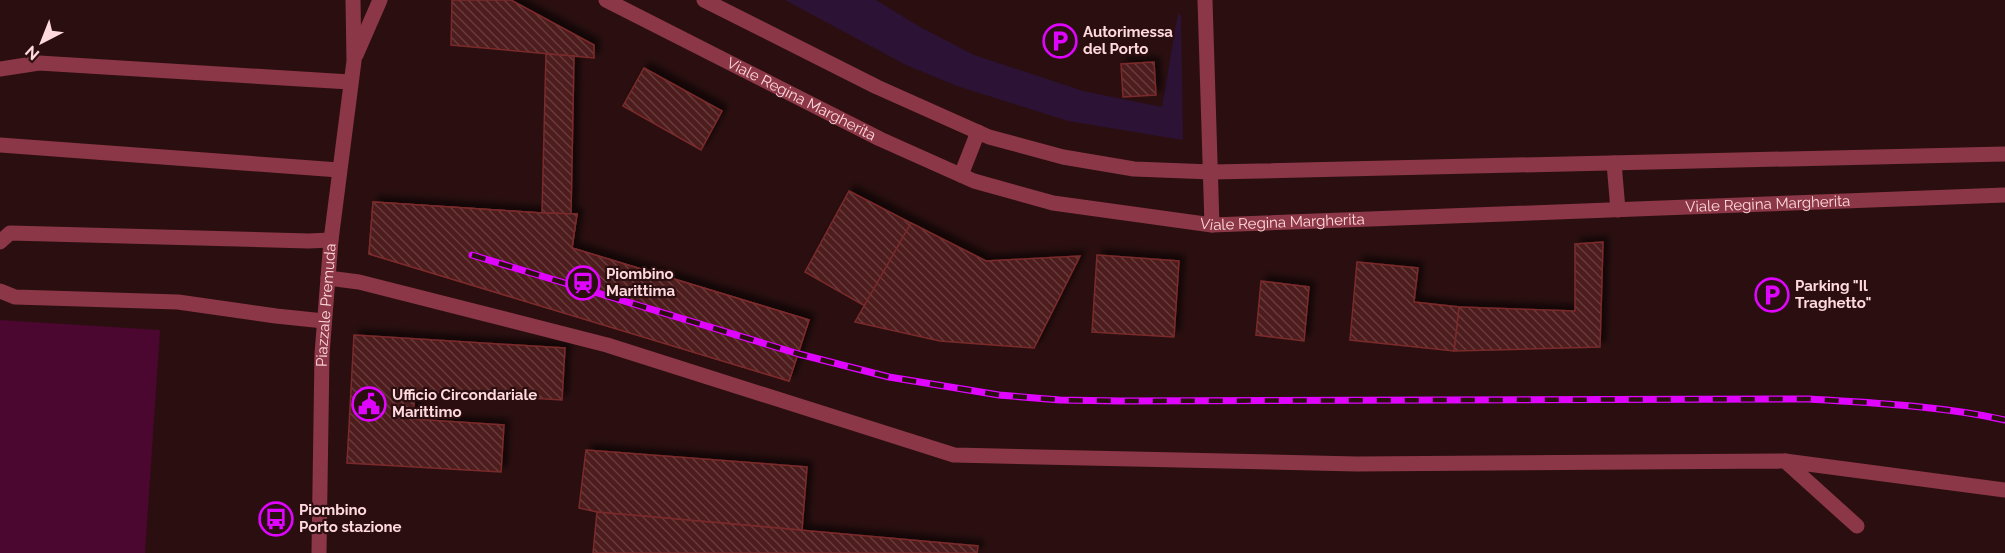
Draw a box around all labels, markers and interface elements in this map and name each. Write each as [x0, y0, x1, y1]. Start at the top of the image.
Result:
north arrow [12, 12, 72, 72]
parking icon: Autorimessa del Porto [1042, 23, 1078, 59]
place label: Autorimessa del Porto [1083, 23, 1173, 58]
text: N [21, 42, 43, 64]
street label: Viale Regina Margherita [724, 54, 879, 144]
street label: Viale Regina Margherita [1685, 192, 1851, 216]
street label: Viale Regina Margherita [1199, 210, 1365, 234]
street label: Piazzale Premuda [313, 243, 340, 367]
station icon: Piombino Marittima [565, 265, 601, 301]
place label: Piombino Marittima [606, 265, 675, 300]
parking icon: Parking "Il Traghetto" [1754, 277, 1790, 313]
place label: Parking "Il Traghetto" [1795, 277, 1871, 312]
public building icon: Ufficio Circondariale Marittimo [351, 386, 387, 422]
place label: Ufficio Circondariale Marittimo [392, 386, 537, 421]
bus stop icon: Piombino Porto stazione [258, 501, 294, 537]
place label: Piombino Porto stazione [299, 501, 402, 536]

